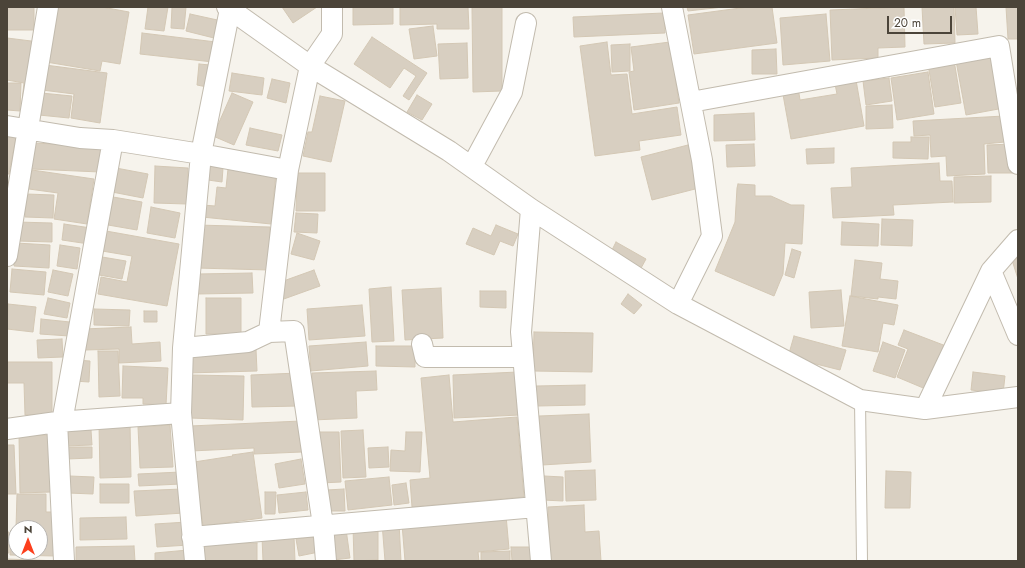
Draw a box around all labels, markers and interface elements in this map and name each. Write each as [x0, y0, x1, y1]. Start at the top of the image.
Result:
scale bar [889, 8, 954, 34]
text: 20 m [894, 14, 921, 32]
north arrow [8, 520, 48, 560]
text: N [24, 521, 32, 537]

